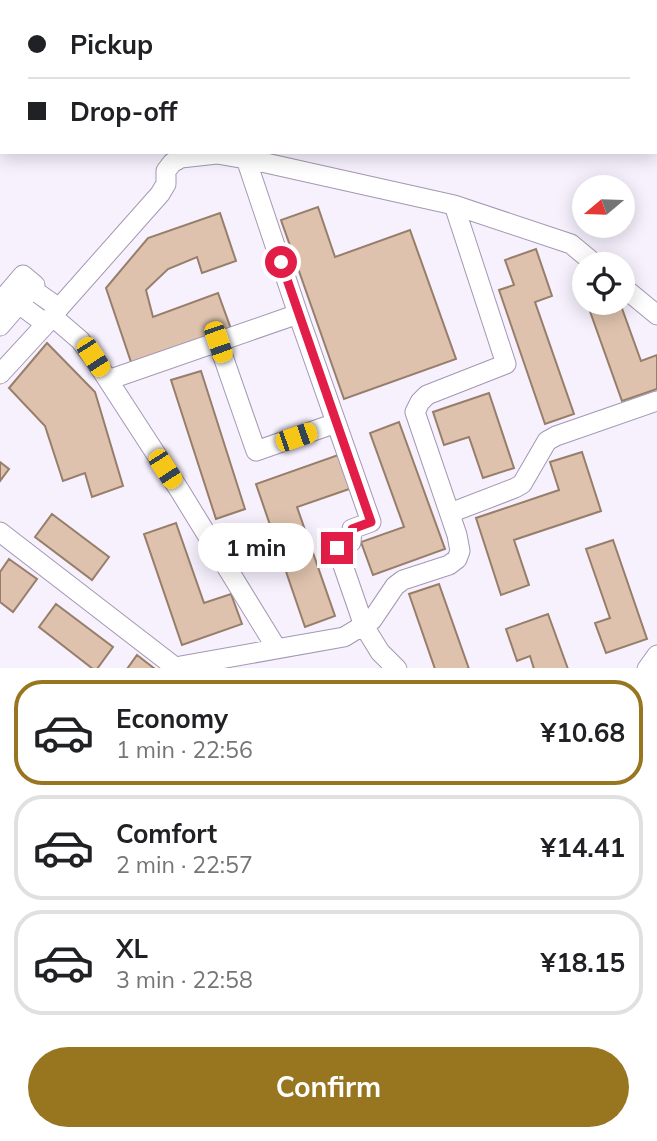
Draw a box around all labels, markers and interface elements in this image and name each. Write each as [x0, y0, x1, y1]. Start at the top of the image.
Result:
text: Pickup [70, 28, 153, 61]
text: Drop-off [70, 95, 177, 128]
north arrow [572, 175, 635, 238]
map controls [572, 175, 635, 315]
route start [265, 246, 297, 278]
button: locate [572, 252, 635, 315]
car [202, 319, 235, 365]
car [73, 334, 114, 380]
car [273, 420, 320, 454]
car [145, 446, 186, 492]
callout: 1 min [197, 524, 312, 572]
route end [321, 532, 353, 564]
text: 1 min [226, 533, 286, 562]
icon: car [32, 701, 95, 764]
text: Economy [116, 702, 228, 735]
text: ¥10.68 [541, 716, 625, 749]
text: 1 min · 22:56 [116, 735, 253, 764]
icon: car [32, 816, 95, 879]
text: Comfort [116, 817, 217, 850]
text: ¥14.41 [541, 831, 625, 864]
text: 2 min · 22:57 [116, 850, 253, 879]
icon: car [32, 931, 95, 994]
text: XL [116, 932, 148, 965]
text: ¥18.15 [541, 946, 625, 979]
text: 3 min · 22:58 [116, 965, 253, 994]
button: Confirm [28, 1047, 629, 1127]

